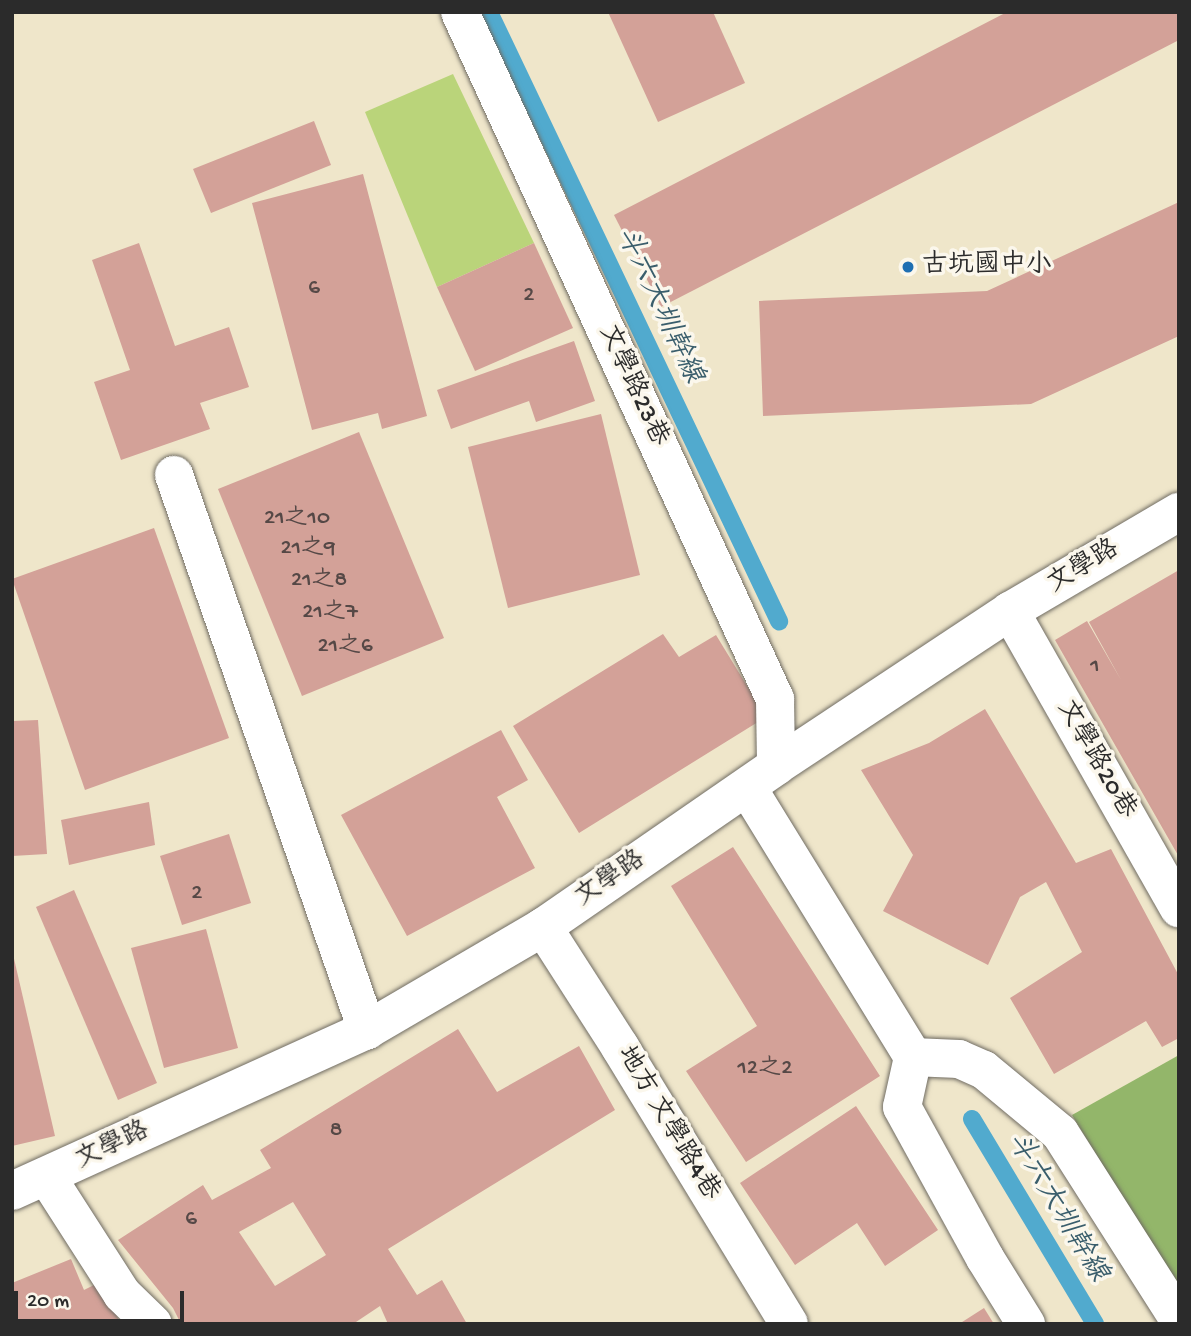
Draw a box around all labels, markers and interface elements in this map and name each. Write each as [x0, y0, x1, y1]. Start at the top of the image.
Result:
water label: 斗六大圳幹線 [607, 223, 709, 389]
place label: 古坑國中小 [922, 251, 1052, 283]
marker: 古坑國中小 [900, 259, 916, 275]
house number: 6 [308, 275, 320, 303]
house number: 2 [523, 282, 535, 310]
street label: 文學路23巷 [590, 320, 674, 452]
house number: 21之10 [264, 505, 330, 533]
house number: 21之9 [280, 535, 336, 563]
street label: 文學路 [1043, 535, 1125, 601]
house number: 21之8 [291, 567, 347, 595]
house number: 21之7 [302, 599, 358, 627]
house number: 21之6 [317, 633, 373, 661]
house number: 1 [1090, 653, 1100, 681]
street label: 文學路20巷 [1049, 695, 1141, 825]
street label: 文學路 [570, 845, 652, 915]
house number: 2 [191, 880, 203, 908]
street label: 地方 文學路4巷 [609, 1041, 725, 1207]
house number: 12之2 [738, 1055, 792, 1083]
street label: 文學路 [71, 1116, 155, 1178]
house number: 8 [330, 1117, 342, 1145]
water label: 斗六大圳幹線 [998, 1127, 1114, 1289]
house number: 6 [185, 1206, 197, 1234]
scale bar [18, 1276, 187, 1320]
text: 20 m [27, 1290, 69, 1315]

